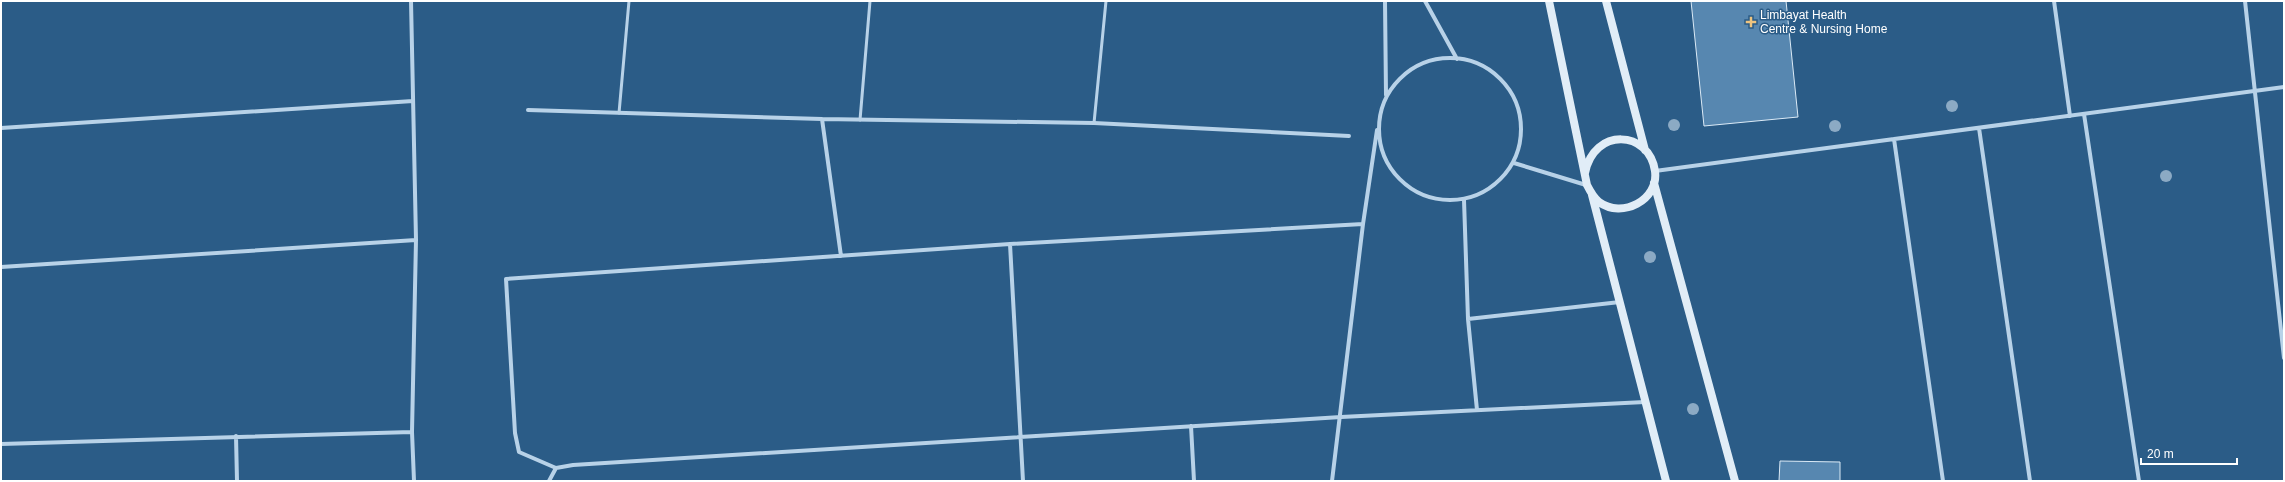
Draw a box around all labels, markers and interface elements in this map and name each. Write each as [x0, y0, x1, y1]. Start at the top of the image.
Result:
place label: Limbayat Health Centre & Nursing Home [1760, 8, 1888, 36]
marker: Limbayat Health Centre & Nursing Home [1745, 16, 1757, 28]
scale bar [2141, 440, 2237, 466]
text: 20 m [2147, 447, 2174, 461]

